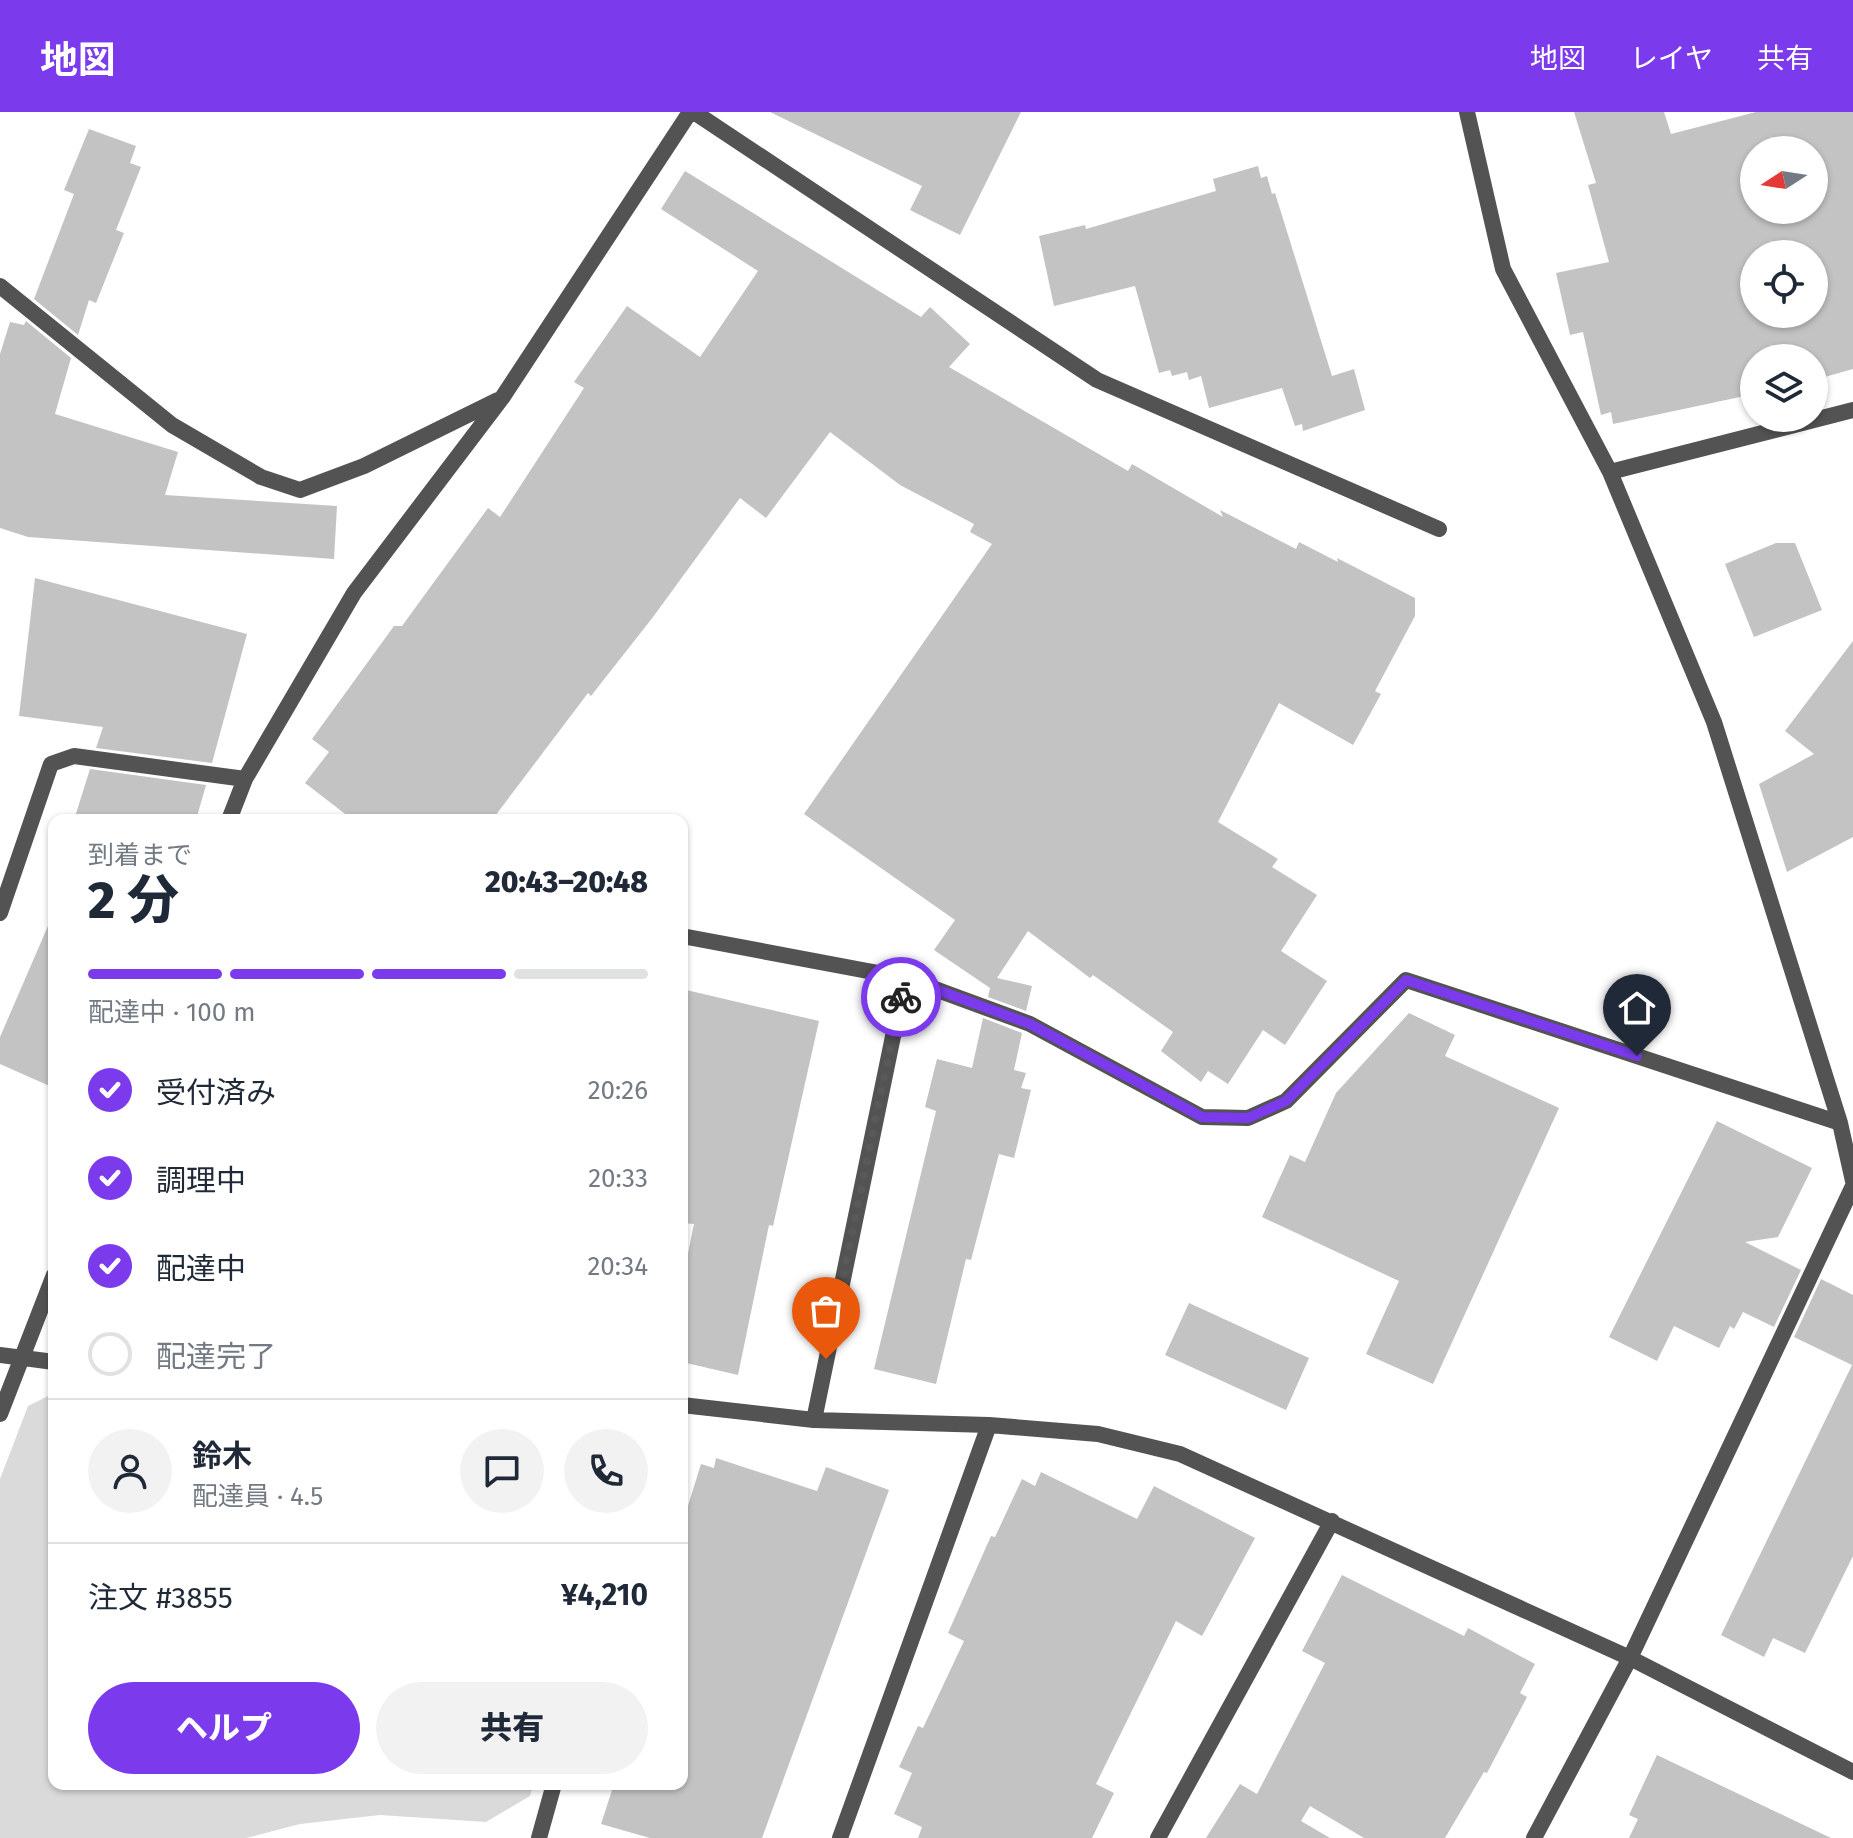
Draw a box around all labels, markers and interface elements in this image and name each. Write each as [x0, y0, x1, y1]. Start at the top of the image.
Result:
text: 地図 [40, 37, 116, 83]
text: 地図 [1530, 42, 1586, 75]
text: レイヤ [1630, 42, 1713, 75]
text: 共有 [1757, 42, 1813, 75]
north arrow [1740, 136, 1828, 224]
map controls [1740, 136, 1828, 432]
button: locate [1740, 240, 1828, 328]
button: layers [1740, 344, 1828, 432]
text: 到着まで [88, 840, 192, 871]
text: 20:43–20:48 [485, 864, 648, 900]
text: 2 分 [88, 869, 179, 932]
courier [861, 957, 941, 1037]
pin [1603, 974, 1671, 1056]
icon: bike [879, 975, 923, 1019]
icon: home [1615, 986, 1659, 1030]
text: 配達中 · 100 m [88, 997, 255, 1028]
icon: check [88, 1068, 132, 1112]
text: 受付済み [156, 1075, 276, 1111]
text: 20:26 [588, 1075, 648, 1106]
icon: check [88, 1156, 132, 1200]
text: 調理中 [156, 1163, 246, 1199]
text: 20:33 [588, 1163, 648, 1194]
icon: check [88, 1244, 132, 1288]
text: 配達中 [156, 1251, 246, 1287]
text: 20:34 [587, 1251, 648, 1282]
pin [792, 1277, 860, 1359]
icon: bag [804, 1289, 848, 1333]
text: 配達完了 [156, 1339, 276, 1375]
button: person [88, 1429, 172, 1513]
button: chat [460, 1429, 544, 1513]
button: phone [564, 1429, 648, 1513]
text: 鈴木 [192, 1438, 252, 1474]
text: 配達員 · 4.5 [192, 1481, 323, 1512]
text: ¥4,210 [561, 1577, 648, 1613]
text: 注文 #3855 [88, 1580, 233, 1616]
button: ヘルプ [88, 1682, 360, 1774]
button: 共有 [376, 1682, 648, 1774]

